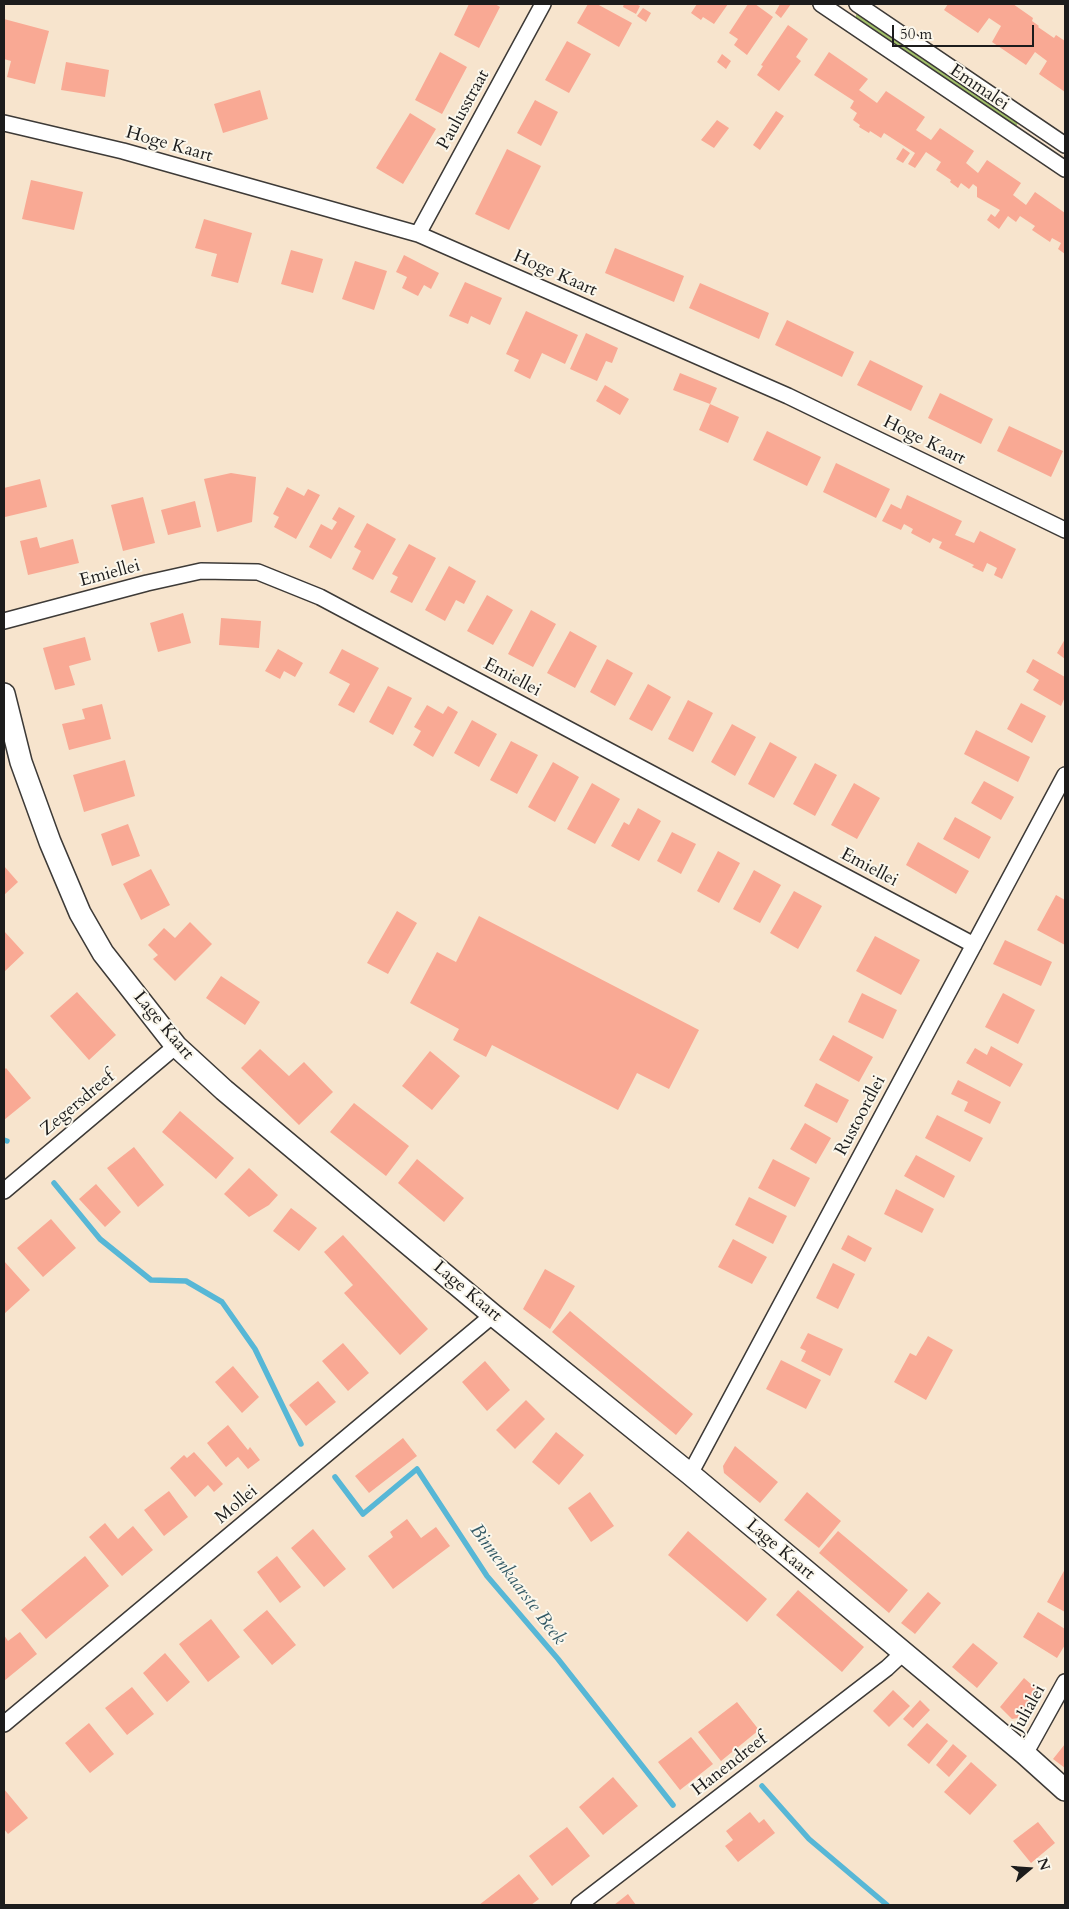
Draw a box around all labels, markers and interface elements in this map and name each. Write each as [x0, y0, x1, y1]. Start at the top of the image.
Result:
scale bar [894, 15, 1036, 47]
text: 50 m [900, 24, 932, 44]
street label: Emmalei [945, 60, 1013, 116]
street label: Paulusstraat [433, 66, 495, 154]
street label: Hoge Kaart [123, 122, 215, 168]
street label: Hoge Kaart [510, 246, 600, 302]
street label: Hoge Kaart [879, 412, 969, 470]
street label: Emiellei [77, 556, 143, 592]
street label: Emiellei [480, 654, 544, 702]
street label: Emiellei [837, 844, 901, 892]
street label: Lage Kaart [128, 987, 198, 1065]
street label: Zegersdreef [37, 1067, 119, 1141]
street label: Rustoordlei [831, 1072, 891, 1160]
street label: Lage Kaart [428, 1257, 506, 1327]
street label: Mollei [211, 1481, 263, 1529]
street label: Lage Kaart [741, 1515, 819, 1585]
water label: Binnenkaarste Beek [464, 1520, 570, 1650]
street label: Julialei [1007, 1681, 1051, 1737]
street label: Hanendreef [688, 1729, 772, 1801]
north arrow [1004, 1844, 1054, 1894]
text: N [1033, 1855, 1055, 1873]

